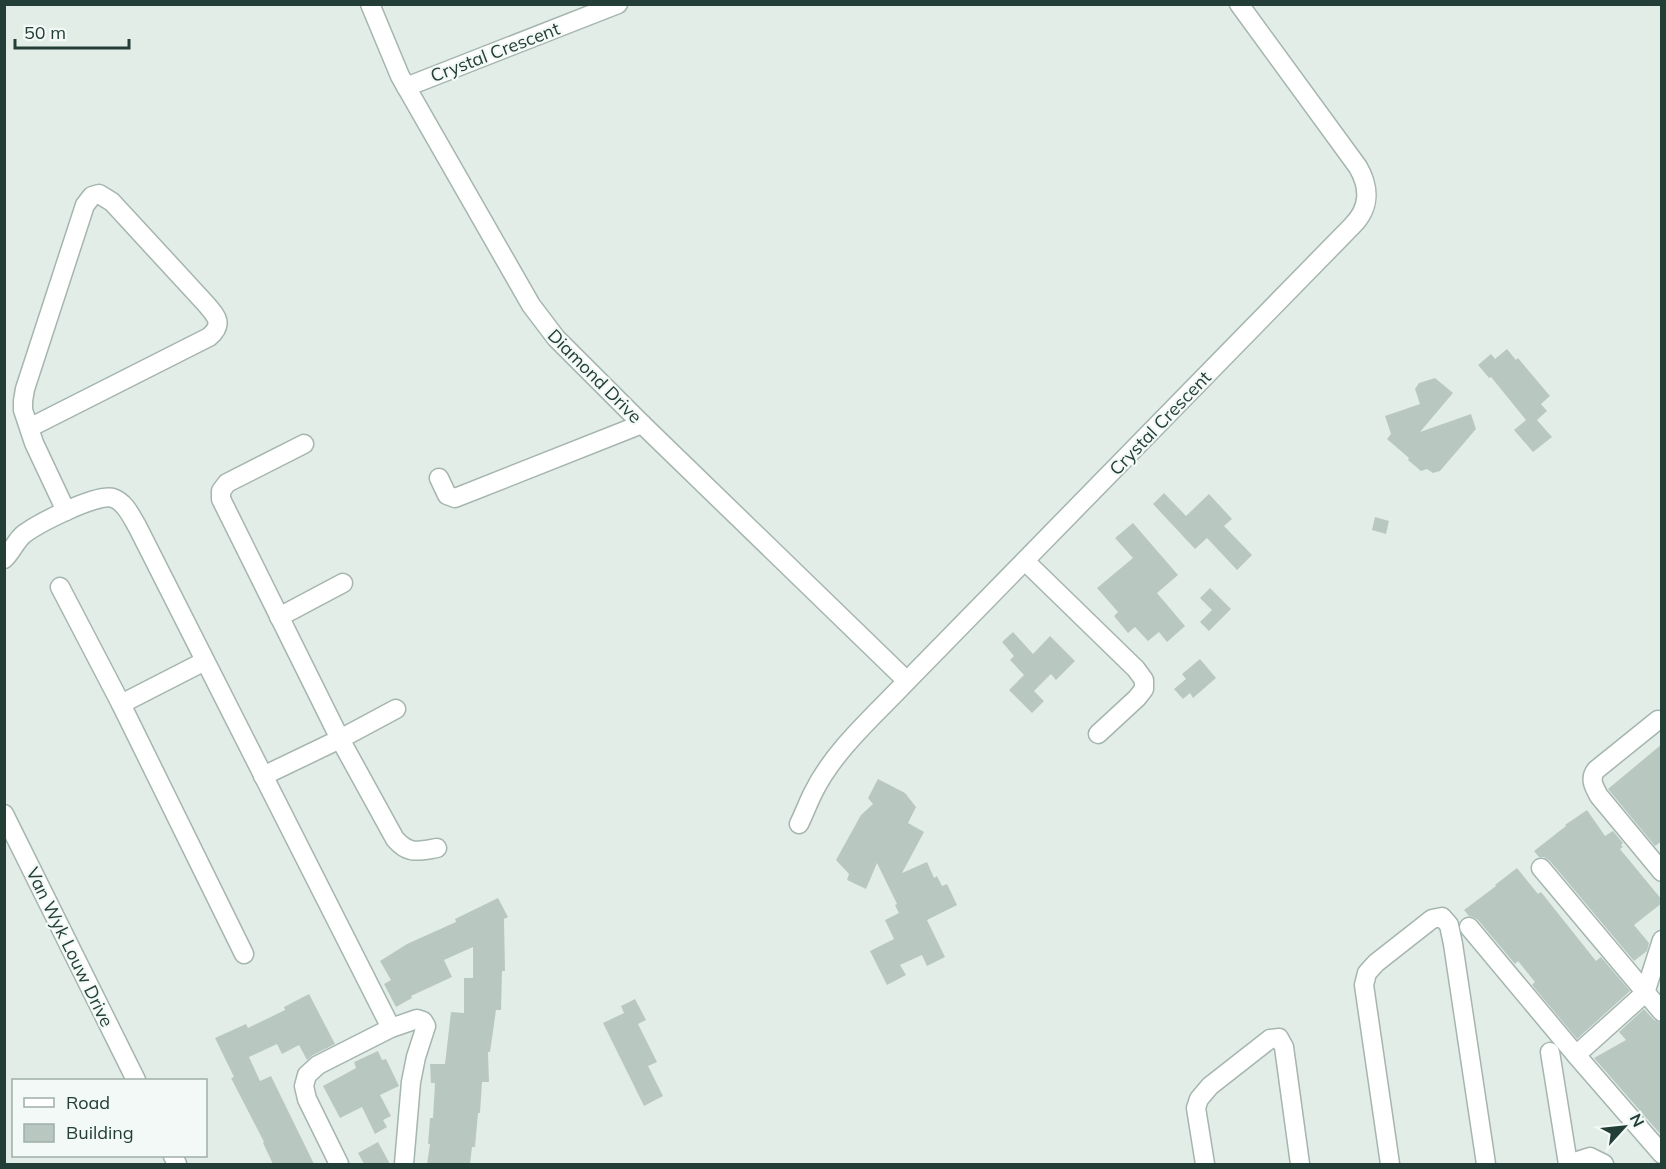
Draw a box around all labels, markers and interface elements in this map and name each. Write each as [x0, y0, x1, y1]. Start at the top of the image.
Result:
scale bar [15, 12, 129, 50]
street label: Crystal Crescent [427, 17, 563, 87]
text: 50 m [24, 21, 66, 44]
street label: Diamond Drive [543, 324, 647, 428]
street label: Crystal Crescent [1104, 366, 1216, 480]
street label: Van Wyk Louw Drive [21, 863, 119, 1031]
legend [12, 1079, 207, 1157]
text: Road [66, 1091, 110, 1114]
north arrow [1594, 1097, 1654, 1157]
text: N [1626, 1110, 1649, 1130]
text: Building [66, 1121, 134, 1144]

